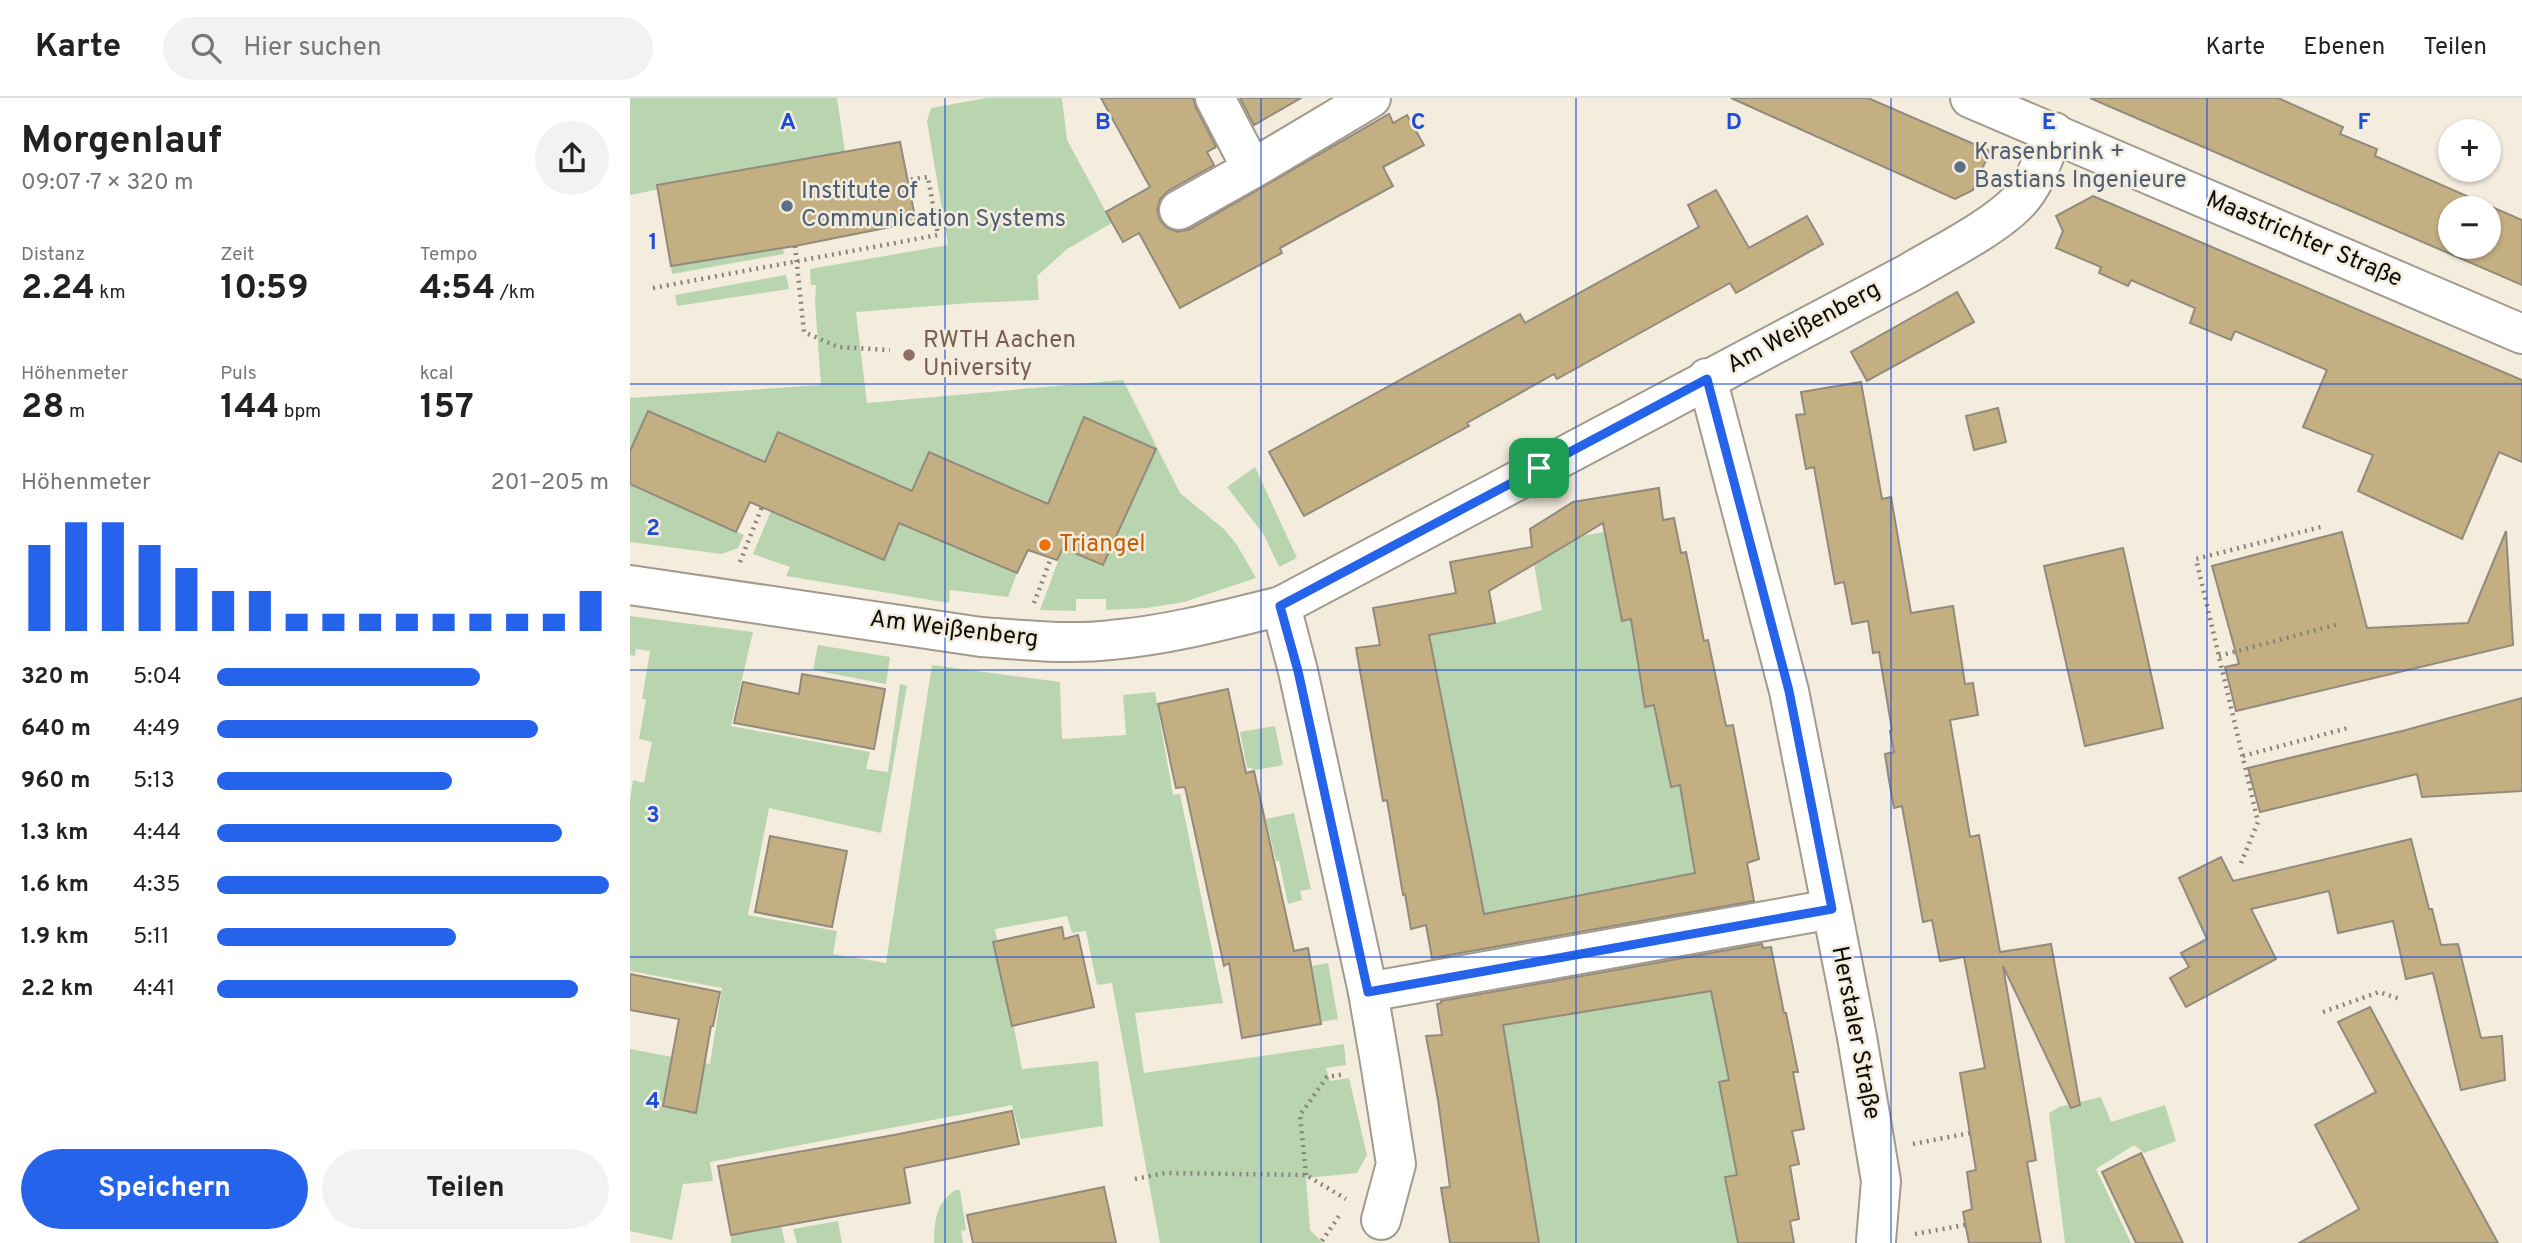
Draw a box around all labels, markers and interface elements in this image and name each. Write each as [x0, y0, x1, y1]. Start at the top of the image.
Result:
search box [163, 17, 653, 80]
text: Karte [35, 27, 121, 69]
icon: search [187, 29, 225, 67]
text: Hier suchen [243, 32, 382, 65]
text: Karte [2205, 33, 2265, 63]
text: Ebenen [2303, 33, 2385, 63]
text: Teilen [2423, 33, 2487, 63]
text: A [780, 109, 796, 138]
text: B [1095, 109, 1111, 138]
text: C [1411, 109, 1425, 138]
text: D [1726, 109, 1742, 138]
text: E [2042, 109, 2056, 138]
text: F [2357, 109, 2371, 138]
text: Morgenlauf [21, 118, 222, 167]
map controls [2438, 119, 2501, 259]
button: + [2438, 119, 2501, 182]
button: share [535, 121, 609, 195]
place label: Krasenbrink + Bastians Ingenieure [1974, 138, 2187, 196]
marker: Krasenbrink + Bastians Ingenieure [1952, 159, 1968, 175]
text: 09:07 · 7 × 320 m [21, 169, 194, 198]
place label: Institute of Communication Systems [801, 177, 1066, 235]
street label: Maastrichter Straße [2201, 185, 2407, 295]
button: − [2438, 196, 2501, 259]
marker: Institute of Communication Systems [779, 198, 795, 214]
text: 1 [648, 229, 658, 258]
text: Distanz [21, 243, 85, 267]
text: Zeit [220, 243, 255, 267]
text: Tempo [420, 243, 477, 267]
text: 2.24 [21, 267, 95, 311]
text: 10:59 [220, 267, 309, 311]
text: 4:54 [420, 267, 495, 311]
street label: Am Weißenberg [1722, 275, 1886, 381]
text: km [95, 281, 126, 305]
text: /km [495, 281, 535, 305]
place label: RWTH Aachen University [923, 326, 1076, 384]
marker: RWTH Aachen University [901, 347, 917, 363]
text: Höhenmeter [21, 362, 128, 386]
text: Puls [220, 362, 257, 386]
text: kcal [420, 362, 453, 386]
text: 28 [21, 386, 64, 430]
text: 144 [220, 386, 279, 430]
text: 157 [420, 386, 474, 430]
text: m [64, 400, 85, 424]
text: bpm [279, 400, 321, 424]
pin [1509, 438, 1569, 498]
icon: arrive [1520, 449, 1558, 487]
text: Höhenmeter [21, 469, 151, 498]
text: 201–205 m [491, 469, 609, 498]
text: 2 [646, 515, 660, 544]
place label: Triangel [1059, 530, 1146, 560]
marker: Triangel [1037, 537, 1053, 553]
street label: Am Weißenberg [868, 605, 1040, 655]
text: 320 m [21, 663, 89, 692]
text: 5:04 [133, 663, 182, 692]
text: 640 m [21, 715, 91, 744]
text: 4:49 [133, 715, 180, 744]
text: 960 m [21, 767, 90, 796]
text: 5:13 [133, 767, 175, 796]
text: 3 [646, 802, 660, 831]
text: 1.3 km [21, 819, 88, 848]
text: 4:44 [133, 819, 181, 848]
text: 1.6 km [21, 871, 89, 900]
text: 4:35 [133, 871, 181, 900]
text: 1.9 km [21, 923, 89, 952]
text: 5:11 [133, 923, 170, 952]
street label: Herstaler Straße [1823, 944, 1887, 1122]
text: 2.2 km [21, 975, 94, 1004]
text: 4:41 [133, 975, 175, 1004]
text: 4 [646, 1088, 660, 1117]
button: Speichern [21, 1149, 308, 1229]
button: Teilen [322, 1149, 609, 1229]

